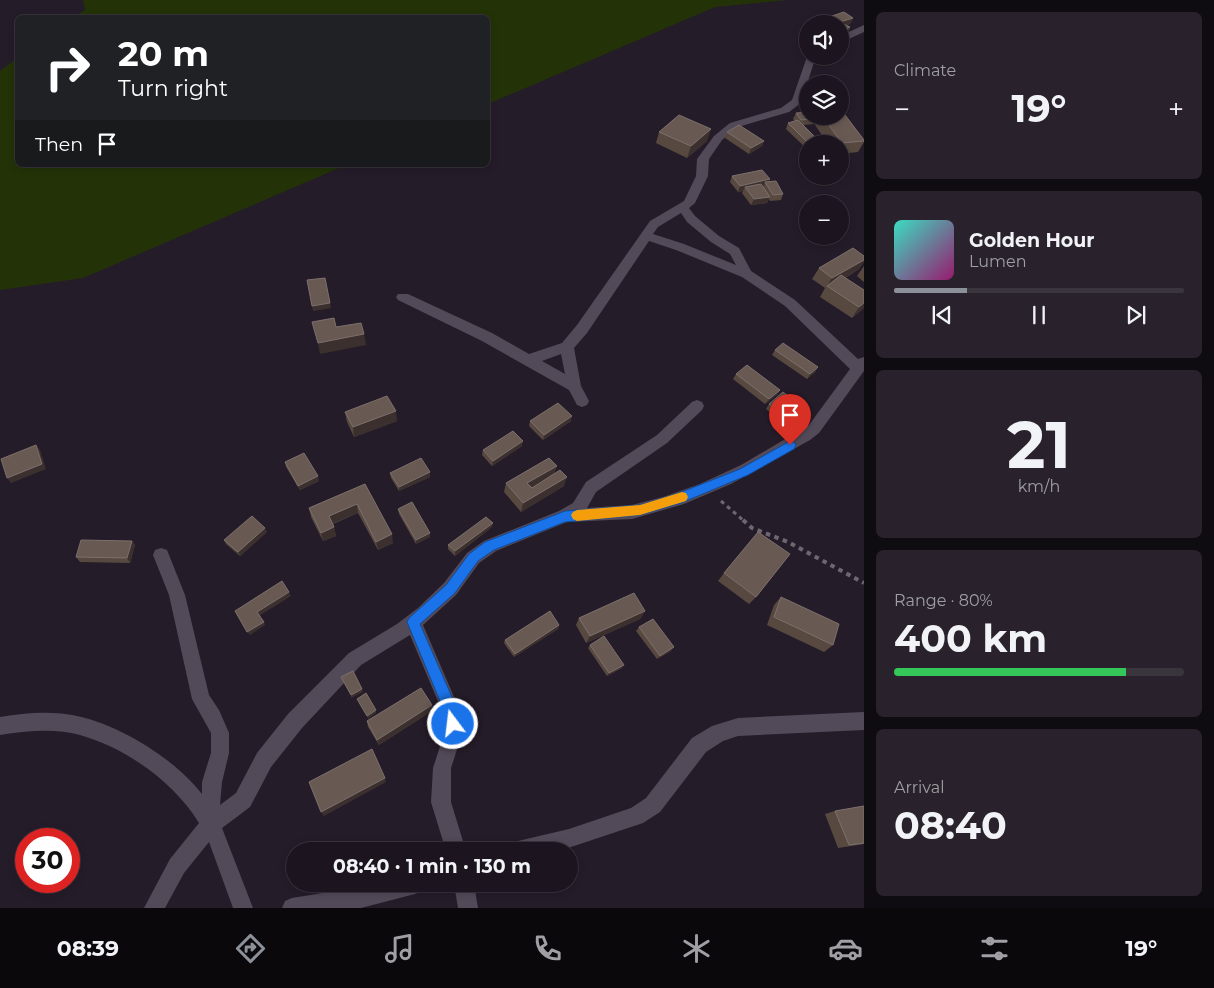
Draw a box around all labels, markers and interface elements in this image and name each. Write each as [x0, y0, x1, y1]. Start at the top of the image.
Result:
map controls [799, 15, 849, 245]
button: sound [799, 15, 849, 65]
text: 20 m [118, 32, 209, 75]
icon: right [35, 35, 100, 100]
text: Climate [894, 61, 956, 80]
text: Turn right [118, 75, 228, 102]
button: layers [799, 75, 849, 125]
text: 19° [1012, 85, 1067, 132]
text: − [894, 92, 910, 126]
text: + [1168, 92, 1184, 126]
icon: arrive [93, 130, 121, 158]
text: Then [35, 133, 83, 156]
button: + [799, 135, 849, 185]
button: − [799, 195, 849, 245]
text: Golden Hour [969, 229, 1095, 252]
text: Lumen [969, 252, 1027, 271]
icon: previous [928, 301, 956, 329]
icon: pause [1025, 301, 1053, 329]
icon: next [1122, 301, 1150, 329]
pin [769, 394, 811, 445]
icon: arrive [776, 401, 804, 429]
text: 21 [1007, 405, 1071, 484]
text: km/h [1018, 477, 1060, 496]
text: Range · 80% [894, 591, 993, 610]
text: 400 km [894, 615, 1047, 662]
position arrow [426, 697, 478, 749]
text: Arrival [894, 778, 944, 797]
text: 08:40 [894, 802, 1007, 849]
speed limit sign: 30 [15, 828, 80, 893]
text: 08:40 · 1 min · 130 m [333, 855, 531, 878]
icon: directions [233, 931, 268, 966]
icon: music [382, 931, 417, 966]
icon: phone [530, 931, 565, 966]
icon: climate [679, 931, 714, 966]
icon: car [828, 931, 863, 966]
icon: filters [977, 931, 1012, 966]
text: 08:39 [57, 935, 119, 962]
text: 19° [1125, 935, 1157, 962]

